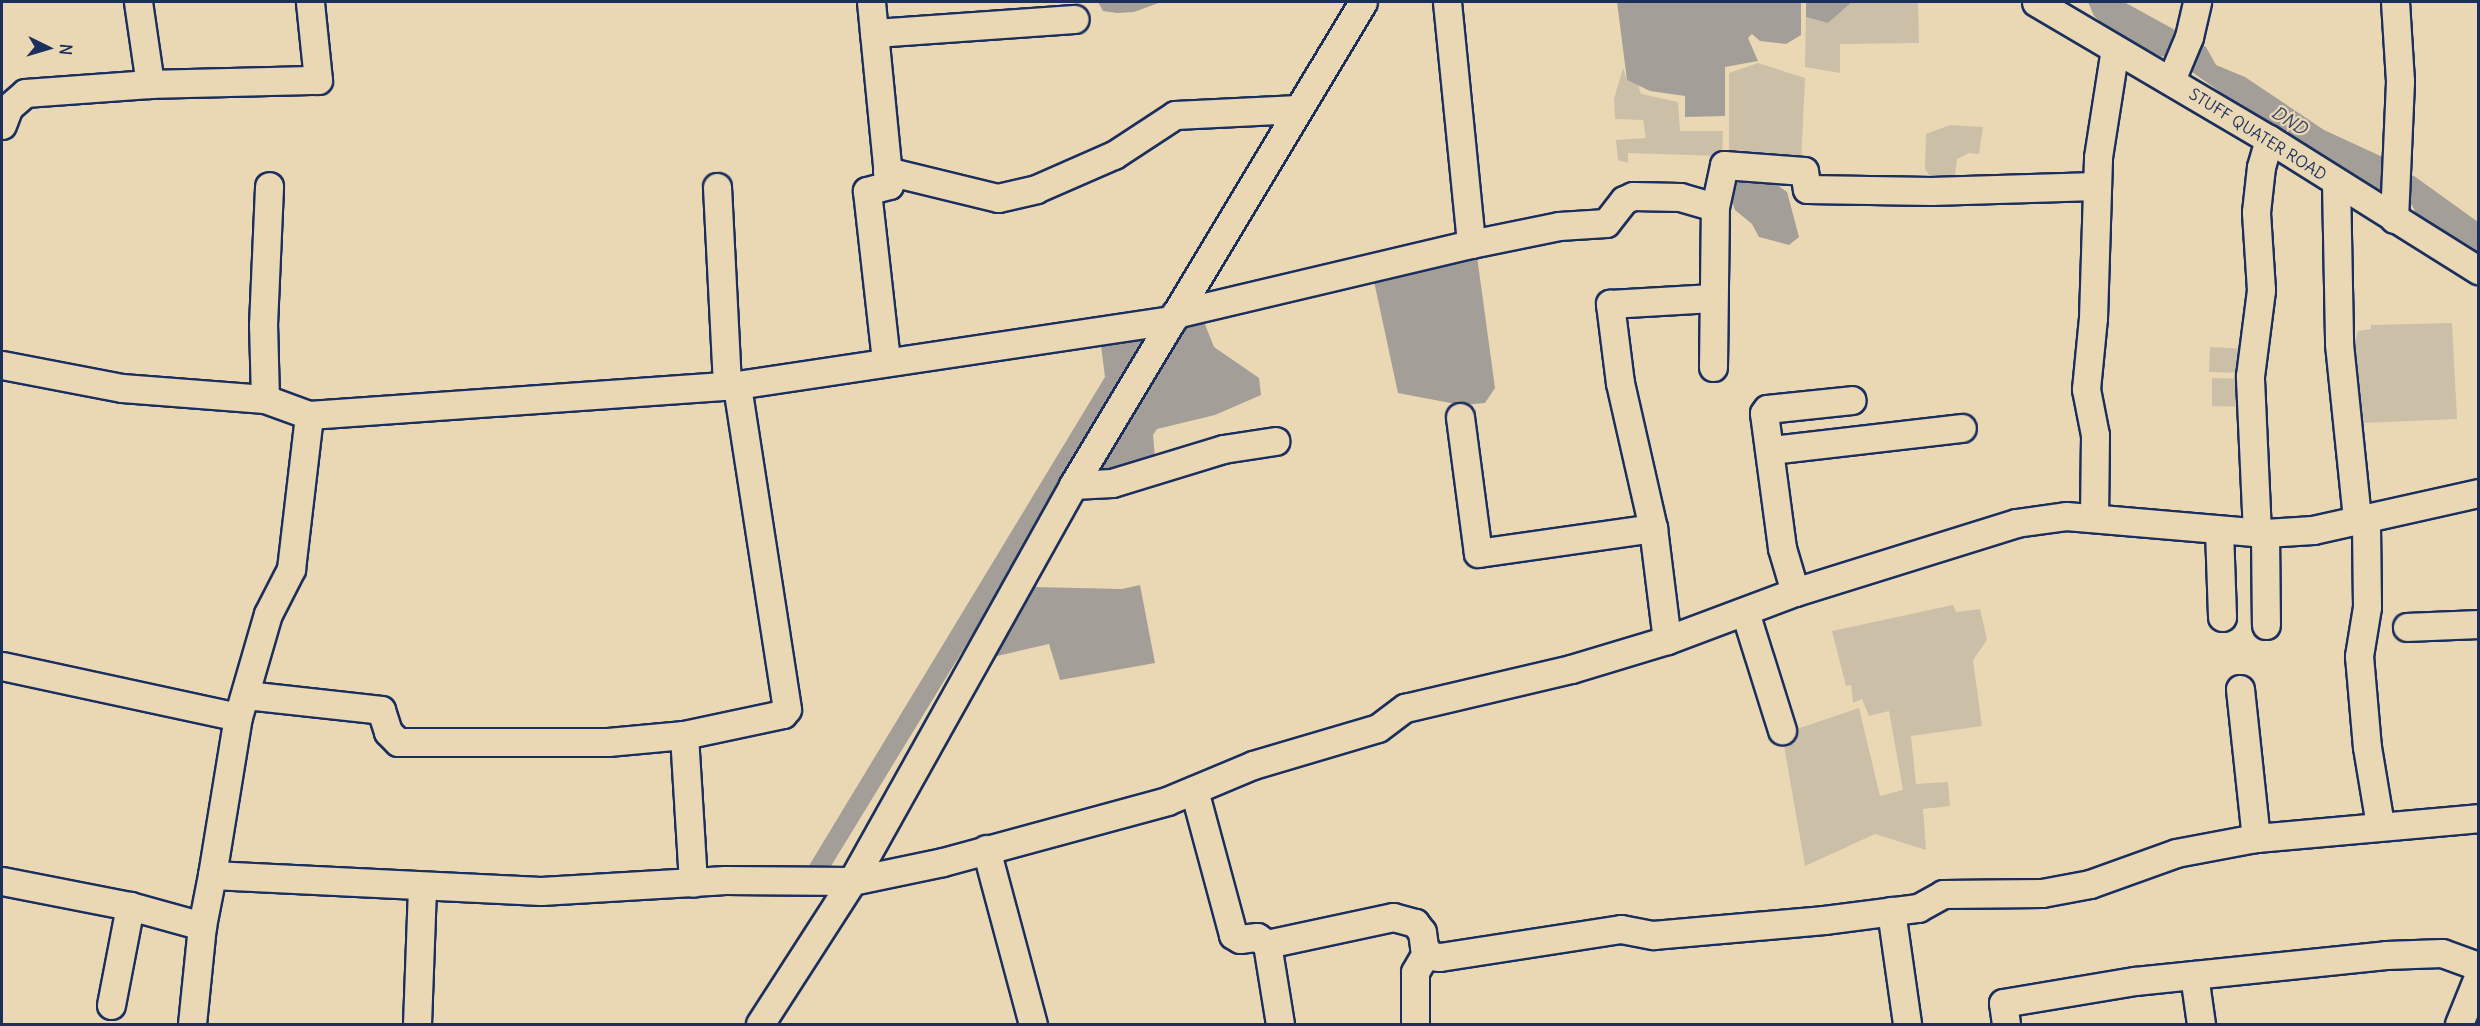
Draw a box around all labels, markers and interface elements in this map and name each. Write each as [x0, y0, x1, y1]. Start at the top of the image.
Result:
north arrow [18, 18, 78, 78]
text: N [55, 43, 76, 56]
street label: STUFF QUATER ROAD [2186, 84, 2330, 184]
water label: DND [2267, 102, 2311, 140]

